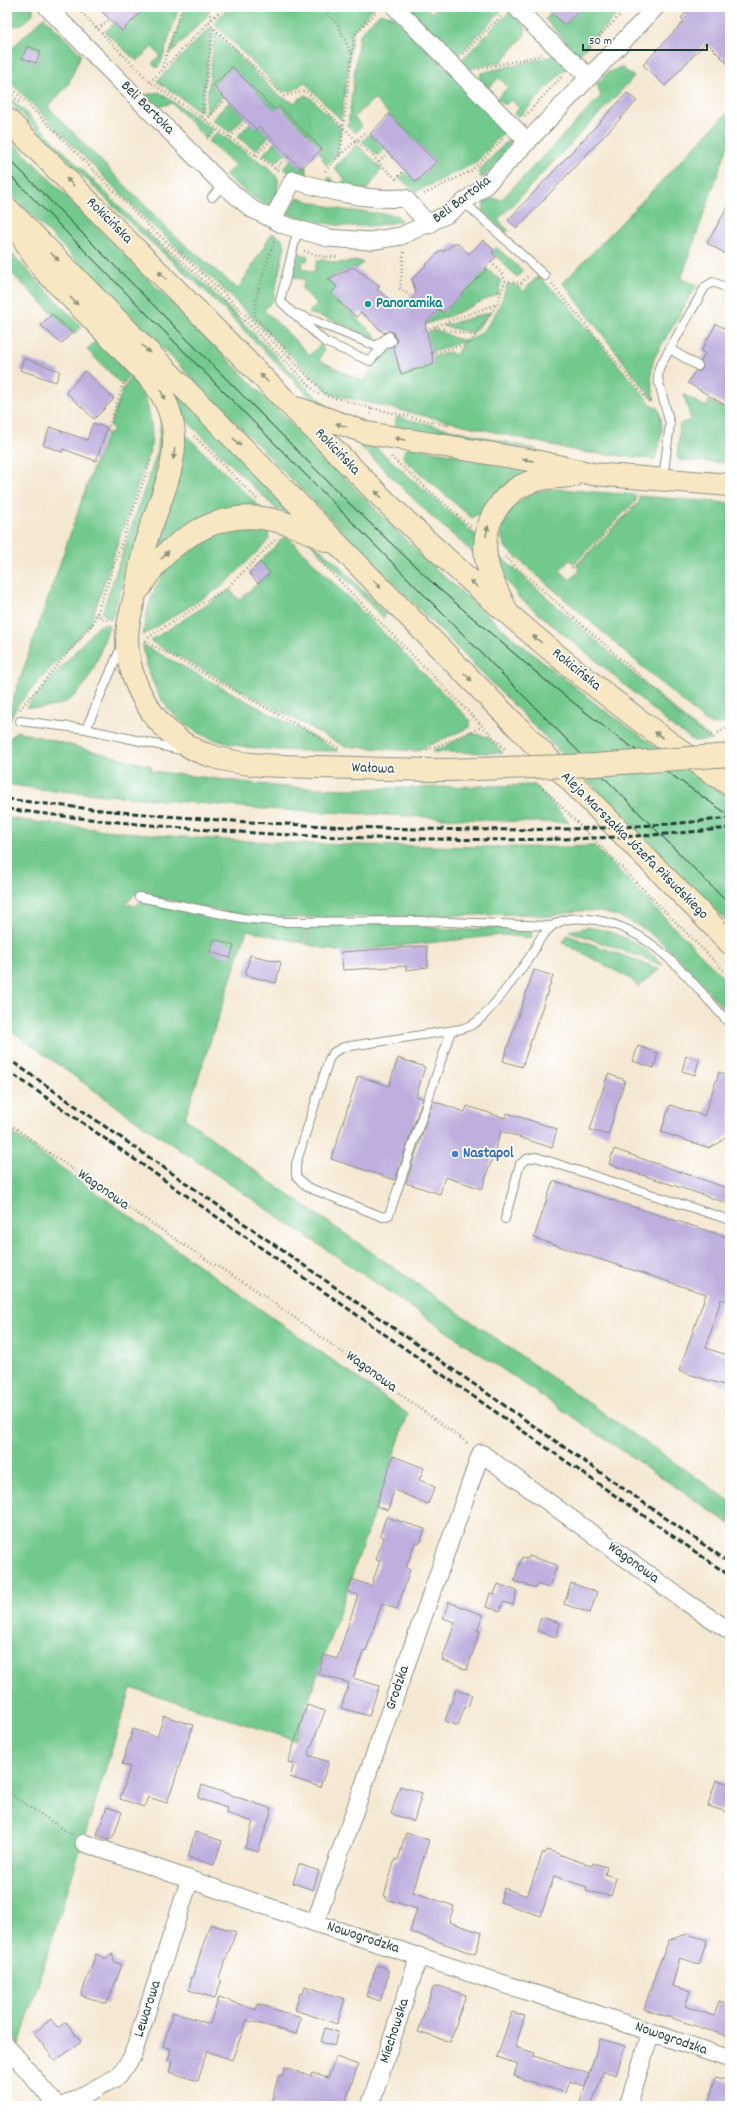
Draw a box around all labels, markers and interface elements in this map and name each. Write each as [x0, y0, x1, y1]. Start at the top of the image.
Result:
scale bar [583, 26, 707, 52]
text: 50 m [589, 33, 612, 50]
street label: Beli Bartoka [115, 76, 180, 141]
street label: Beli Bartoka [428, 170, 497, 229]
one-way arrow [65, 177, 75, 187]
street label: Rokicińska [81, 193, 138, 250]
one-way arrow [50, 252, 60, 262]
one-way arrow [157, 270, 167, 280]
place label: Panoramika [376, 293, 443, 315]
one-way arrow [69, 296, 79, 306]
marker: Panoramika [363, 299, 373, 309]
one-way arrow [141, 344, 151, 354]
one-way arrow [259, 373, 269, 383]
one-way arrow [159, 389, 166, 401]
one-way arrow [335, 422, 347, 428]
street label: Rokicińska [309, 423, 366, 481]
one-way arrow [394, 436, 406, 442]
one-way arrow [232, 437, 242, 447]
one-way arrow [171, 448, 177, 460]
one-way arrow [522, 457, 534, 463]
one-way arrow [374, 490, 384, 500]
one-way arrow [485, 525, 491, 537]
one-way arrow [160, 550, 170, 560]
one-way arrow [372, 579, 382, 589]
one-way arrow [469, 579, 479, 589]
one-way arrow [532, 635, 543, 644]
street label: Rokicińska [547, 643, 606, 697]
one-way arrow [463, 672, 473, 682]
one-way arrow [653, 731, 664, 739]
street label: Wałowa [351, 757, 396, 781]
street label: Aleja Marszałka Józefa Piłsudskiego [555, 767, 713, 925]
place label: Nastapol [463, 1143, 514, 1165]
marker: Nastapol [450, 1149, 460, 1159]
street label: Wagonowa [72, 1164, 134, 1217]
street label: Wagonowa [341, 1346, 402, 1399]
street label: Wagonowa [603, 1537, 664, 1590]
street label: Grodzka [380, 1662, 416, 1713]
street label: Nowogrodzka [324, 1916, 403, 1960]
street label: Lewarowa [129, 1977, 168, 2040]
street label: Miechowska [374, 1995, 416, 2066]
street label: Nowogrodzka [632, 2016, 711, 2062]

